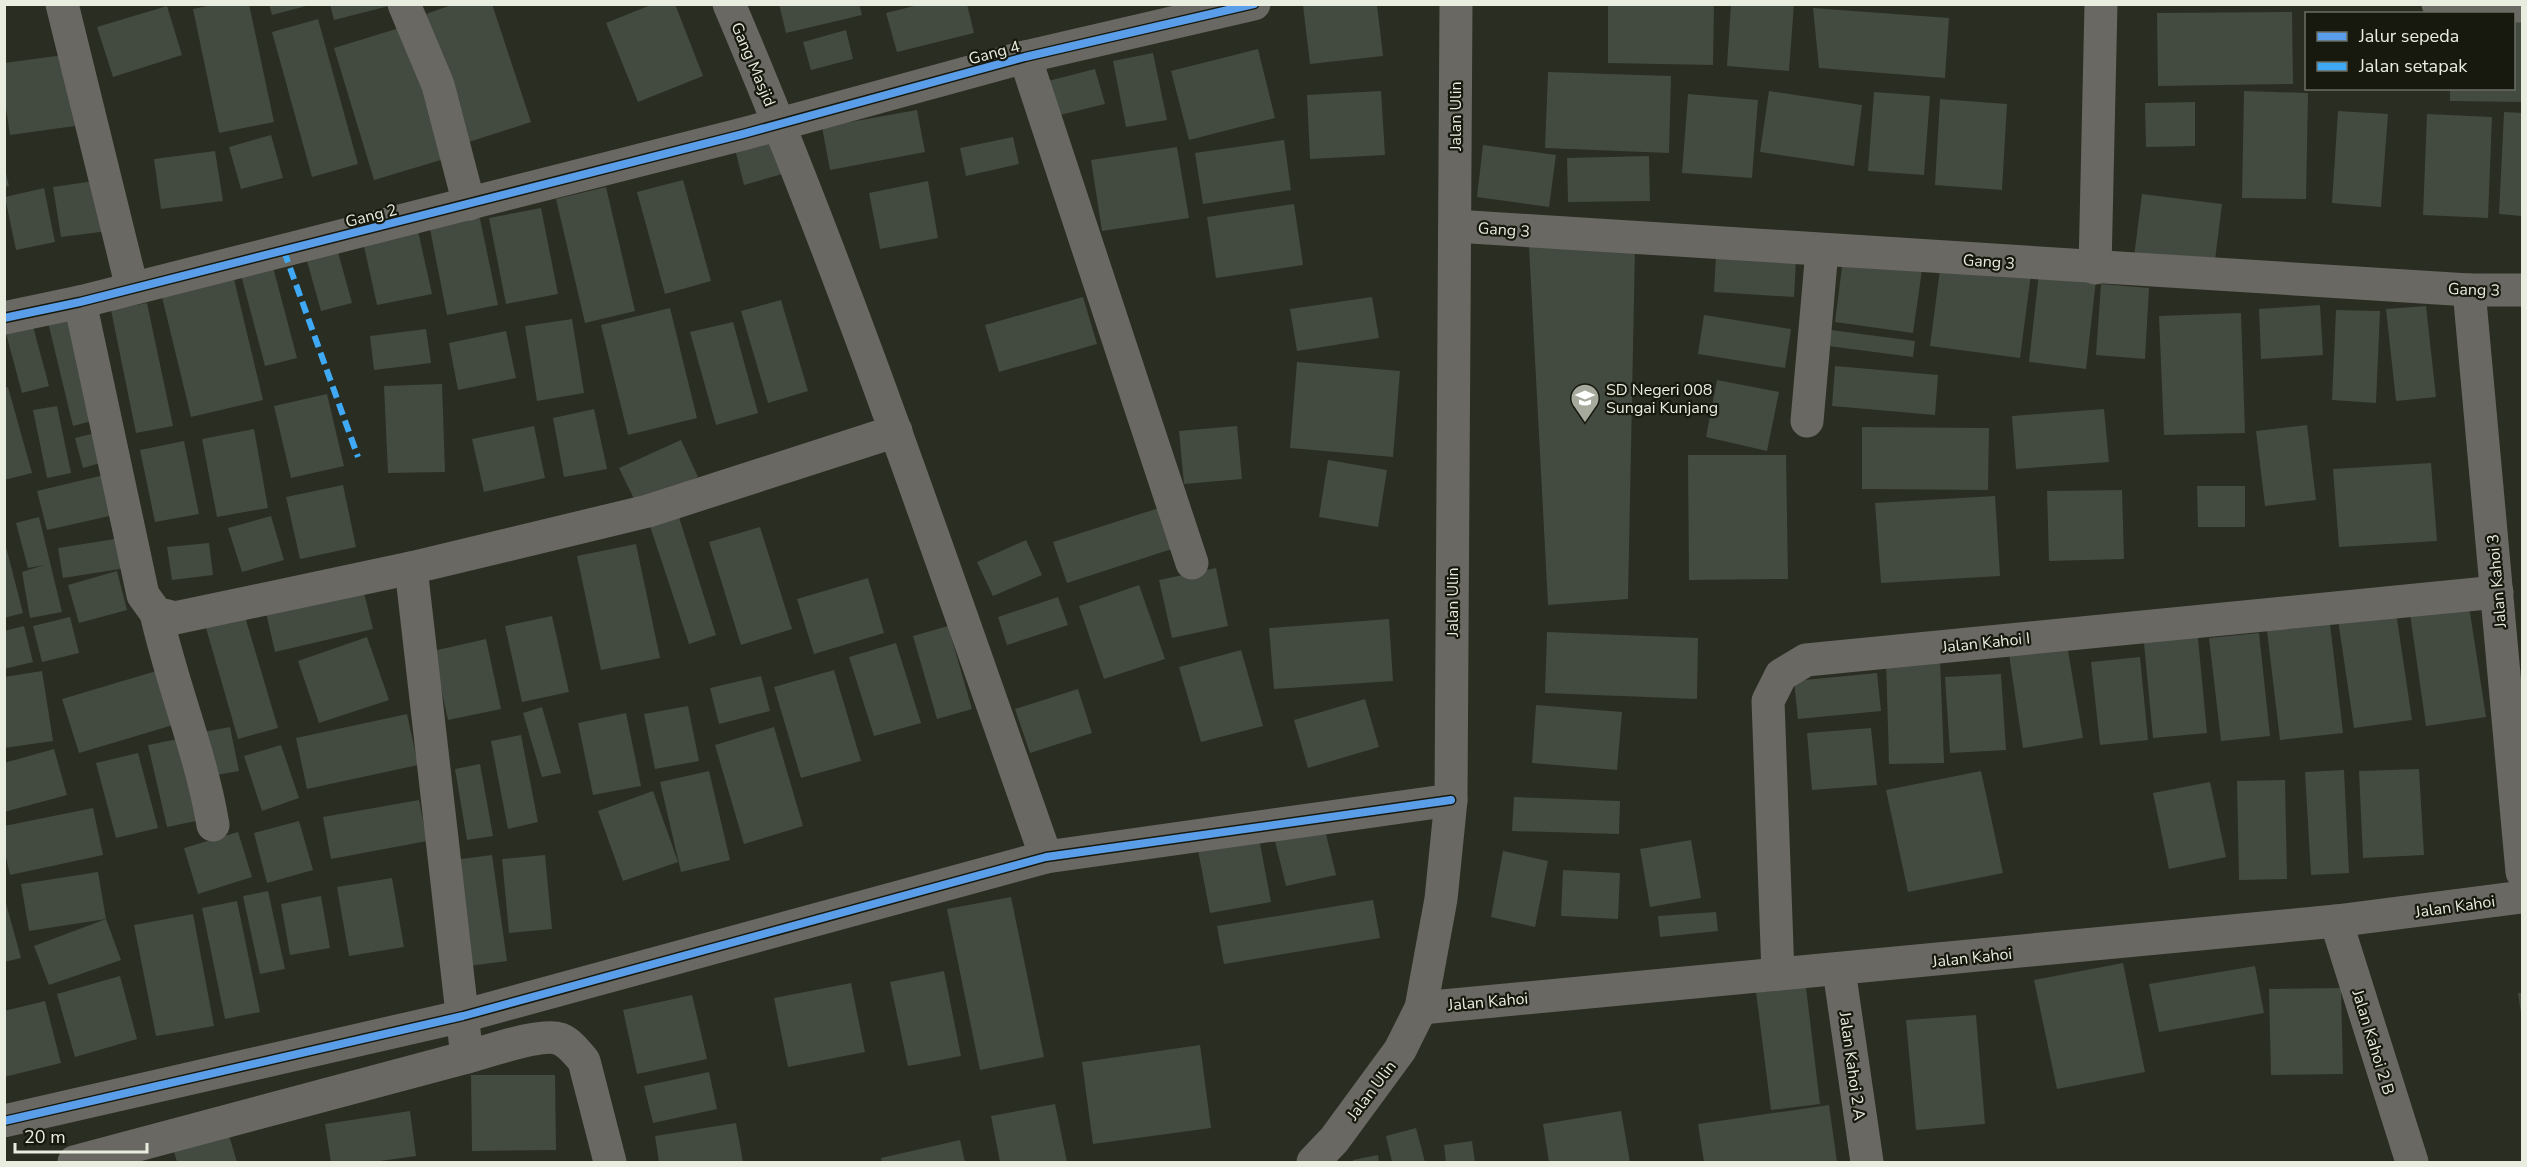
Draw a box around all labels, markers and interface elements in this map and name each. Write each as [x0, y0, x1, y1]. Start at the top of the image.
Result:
legend [2305, 12, 2515, 90]
street label: Gang Masjid [725, 19, 781, 110]
text: Jalur sepeda [2358, 24, 2459, 48]
street label: Gang 4 [966, 35, 1023, 70]
text: Jalan setapak [2358, 54, 2468, 78]
street label: Jalan Ulin [1445, 81, 1467, 152]
street label: Gang 2 [343, 199, 399, 233]
street label: Gang 3 [1477, 217, 1531, 243]
street label: Gang 3 [1962, 249, 2016, 275]
street label: Gang 3 [2447, 278, 2500, 302]
place label: SD Negeri 008 Sungai Kunjang [1606, 379, 1718, 419]
school or university icon: SD Negeri 008 Sungai Kunjang [1569, 382, 1601, 424]
street label: Jalan Kahoi 3 [2482, 533, 2512, 630]
street label: Jalan Ulin [1442, 567, 1464, 638]
street label: Jalan Kahoi I [1940, 627, 2031, 659]
street label: Jalan Kahoi [2413, 891, 2496, 924]
street label: Jalan Kahoi [1930, 943, 2013, 973]
street label: Jalan Kahoi 2 B [2346, 986, 2399, 1098]
street label: Jalan Kahoi [1446, 988, 1529, 1017]
street label: Jalan Kahoi 2 A [1833, 1009, 1871, 1122]
street label: Jalan Ulin [1342, 1056, 1401, 1126]
scale bar [15, 1116, 147, 1154]
text: 20 m [24, 1125, 66, 1149]

